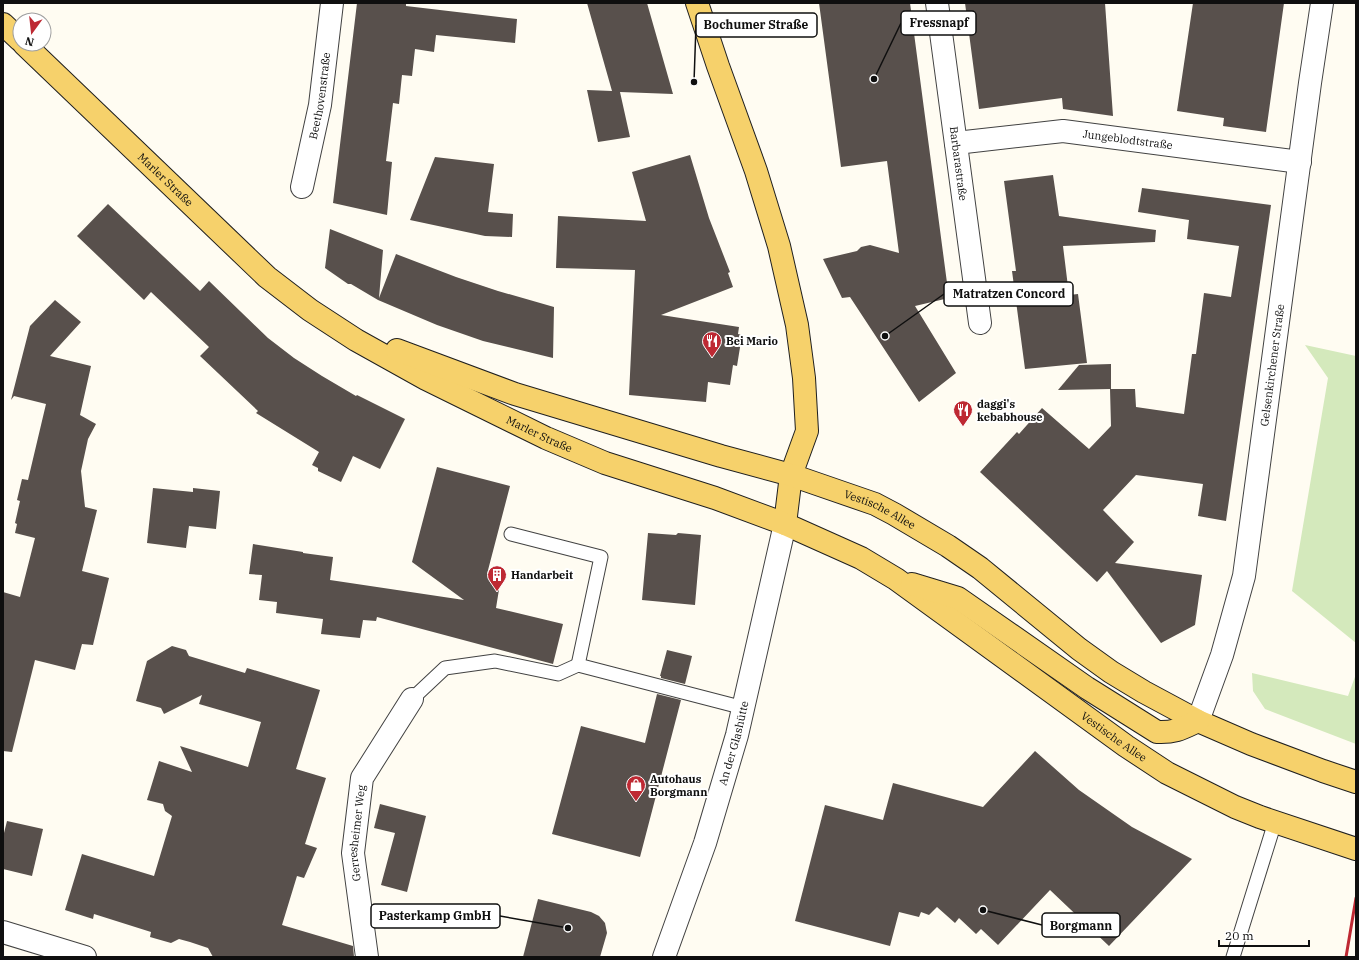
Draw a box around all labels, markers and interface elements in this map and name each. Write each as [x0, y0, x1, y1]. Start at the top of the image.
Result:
callout: Fressnapf [901, 11, 976, 35]
north arrow [12, 12, 52, 52]
callout: Bochumer Straße [696, 13, 817, 37]
text: Fressnapf [909, 15, 970, 30]
text: Bochumer Straße [704, 17, 809, 32]
text: N [23, 34, 35, 50]
street label: Beethovenstraße [306, 52, 333, 141]
street label: Barbarastraße [947, 126, 971, 202]
street label: Jungeblodtstraße [1082, 127, 1174, 152]
street label: Marler Straße [135, 150, 196, 209]
callout: Matratzen Concord [944, 282, 1073, 306]
text: Matratzen Concord [953, 286, 1066, 301]
street label: Gelsenkirchener Straße [1257, 303, 1287, 427]
restaurant icon: Bei Mario [701, 330, 723, 358]
place label: Bei Mario [726, 334, 778, 348]
place label: daggi's kebabhouse [977, 397, 1043, 424]
restaurant icon: daggi's kebabhouse [952, 399, 974, 427]
street label: Marler Straße [504, 413, 575, 455]
street label: Vestische Allee [842, 487, 918, 532]
building icon: Handarbeit [486, 564, 508, 592]
place label: Handarbeit [511, 568, 573, 582]
street label: An der Glashütte [715, 699, 752, 787]
street label: Vestische Allee [1078, 709, 1150, 765]
place label: Autohaus Borgmann [650, 772, 707, 799]
shop icon: Autohaus Borgmann [625, 774, 647, 802]
street label: Gerresheimer Weg [346, 784, 368, 882]
callout: Pasterkamp GmbH [371, 904, 500, 928]
text: Pasterkamp GmbH [379, 908, 492, 923]
callout: Borgmann [1042, 913, 1120, 937]
text: Borgmann [1050, 918, 1112, 933]
scale bar [1219, 922, 1309, 948]
text: 20 m [1225, 928, 1254, 943]

